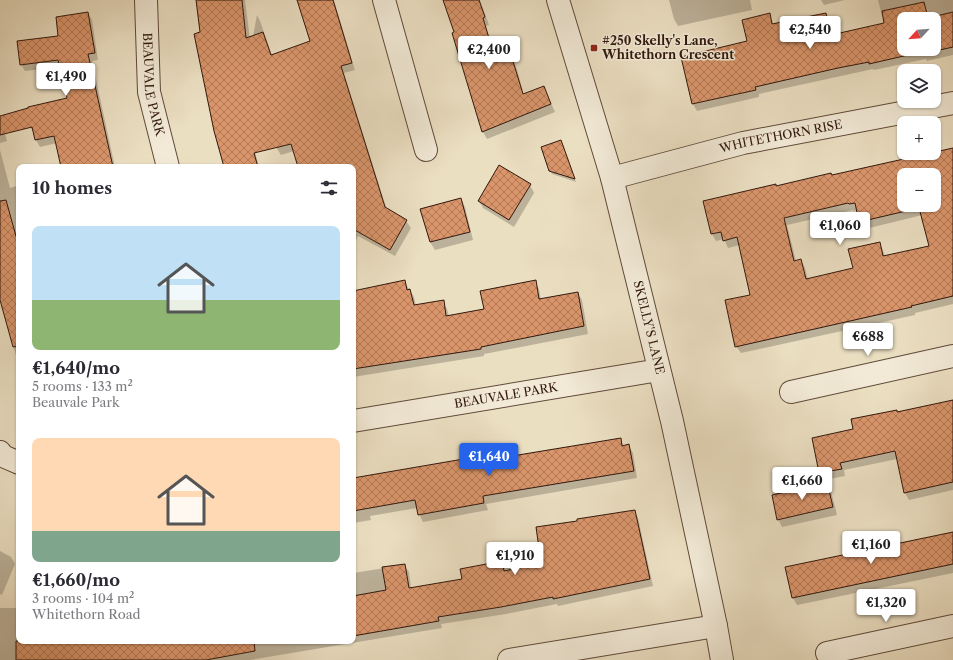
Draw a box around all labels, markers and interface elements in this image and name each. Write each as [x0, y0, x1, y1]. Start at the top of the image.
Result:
north arrow [897, 12, 941, 56]
map controls [897, 12, 941, 212]
pin: €2,540 [777, 16, 843, 50]
text: €2,540 [789, 21, 831, 37]
street label: BEAUVALE PARK [140, 32, 168, 138]
place label: #250 Skelly's Lane, Whitethorn Crescent [601, 33, 734, 62]
pin: €2,400 [456, 36, 522, 70]
text: €2,400 [467, 41, 511, 57]
marker: #250 Skelly's Lane, Whitethorn Crescent [589, 43, 599, 53]
pin: €1,490 [33, 63, 99, 97]
button: layers [897, 64, 941, 108]
text: €1,490 [45, 68, 87, 84]
street label: WHITETHORN RISE [717, 116, 843, 156]
button: + [897, 116, 941, 160]
button: − [897, 168, 941, 212]
icon: filters [318, 177, 340, 199]
text: 10 homes [32, 178, 112, 198]
pin: €1,060 [807, 212, 873, 246]
text: €1,060 [819, 217, 861, 233]
icon: home [150, 252, 222, 324]
street label: SKELLY'S LANE [631, 279, 668, 376]
pin: €688 [844, 323, 892, 357]
text: €688 [852, 328, 884, 344]
text: €1,640/mo [32, 358, 120, 378]
text: 5 rooms · 133 m² [32, 378, 133, 394]
street label: BEAUVALE PARK [453, 379, 559, 411]
text: Beauvale Park [32, 394, 119, 410]
pin: €1,640 [456, 443, 522, 477]
text: €1,640 [468, 448, 510, 464]
icon: home [150, 464, 222, 536]
pin: €1,660 [769, 467, 835, 501]
text: €1,660 [781, 472, 823, 488]
pin: €1,160 [838, 531, 904, 565]
text: €1,160 [851, 536, 891, 552]
pin: €1,910 [482, 542, 548, 576]
text: €1,910 [495, 547, 535, 563]
text: €1,660/mo [32, 570, 120, 590]
pin: €1,320 [853, 589, 919, 623]
text: 3 rooms · 104 m² [32, 590, 134, 606]
text: €1,320 [866, 594, 907, 610]
text: Whitethorn Road [32, 606, 140, 622]

